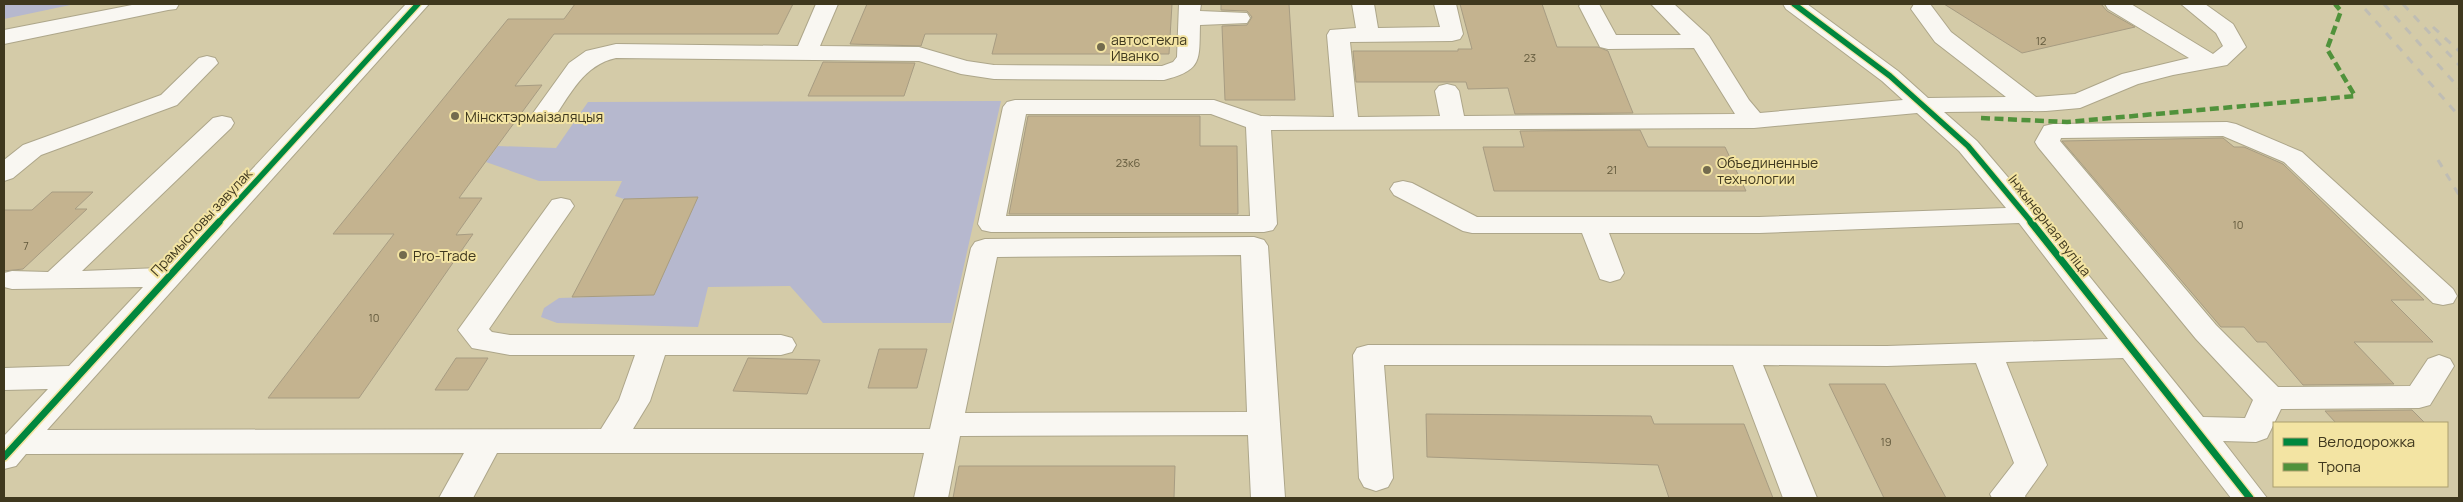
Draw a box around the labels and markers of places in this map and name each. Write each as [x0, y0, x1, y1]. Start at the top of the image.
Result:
place label: автостекла Иванко [1111, 30, 1187, 65]
marker: автостекла Иванко [1095, 41, 1107, 53]
place label: Мінсктэрмаізаляцыя [465, 107, 603, 126]
marker: Мінсктэрмаізаляцыя [449, 110, 461, 122]
place label: Объединенные технологии [1717, 153, 1818, 188]
marker: Объединенные технологии [1701, 164, 1713, 176]
place label: Pro-Trade [413, 246, 476, 265]
marker: Pro-Trade [397, 249, 409, 261]

